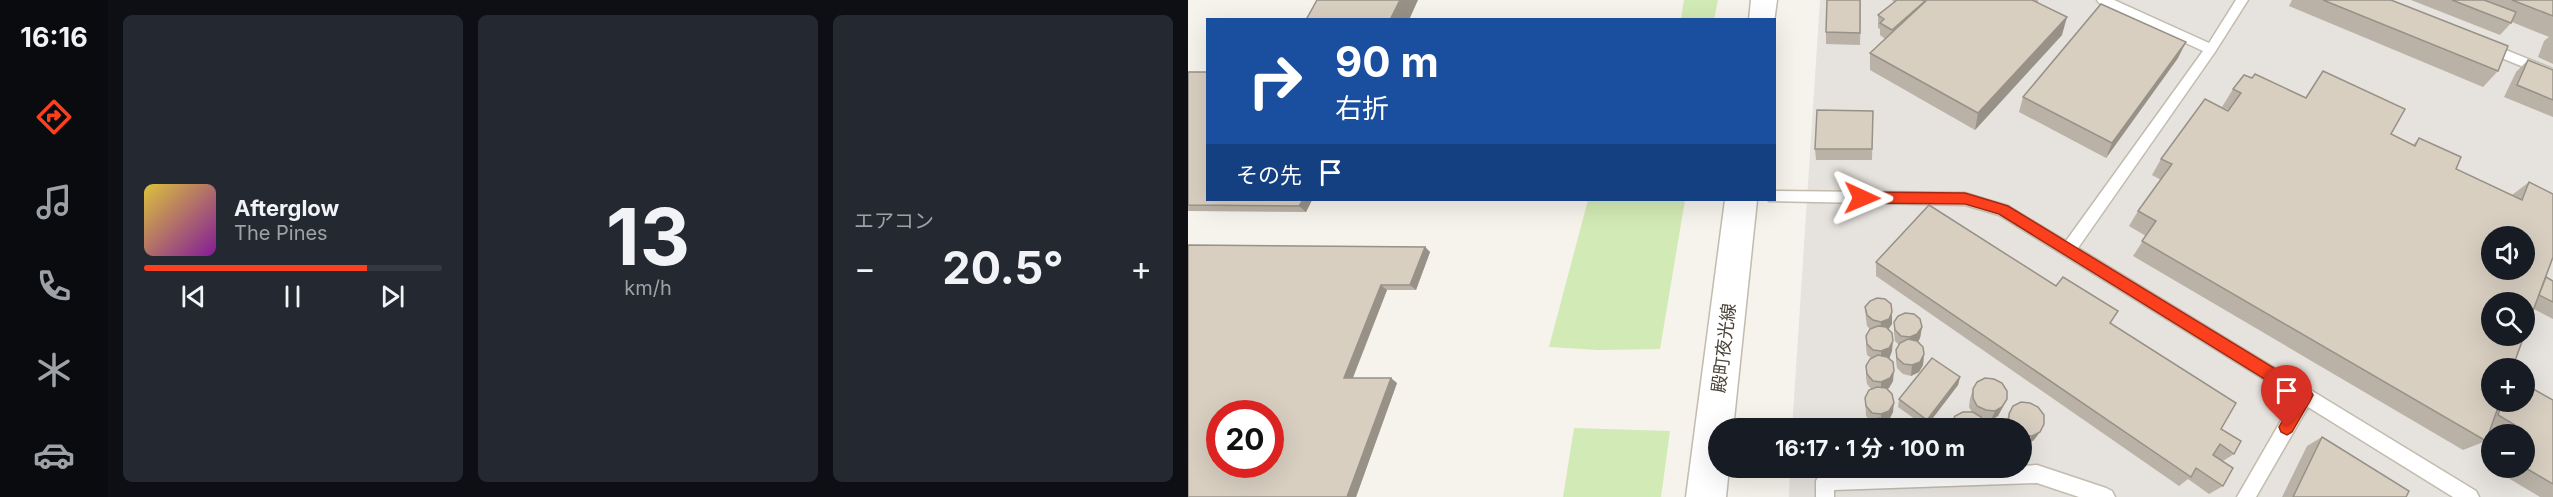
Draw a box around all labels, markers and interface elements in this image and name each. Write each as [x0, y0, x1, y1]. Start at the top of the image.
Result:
text: 16:16 [20, 21, 88, 54]
text: 90 m [1335, 36, 1439, 87]
icon: right [1236, 42, 1314, 120]
text: 右折 [1335, 92, 1389, 125]
icon: directions [33, 96, 75, 138]
icon: arrive [1314, 156, 1347, 189]
text: その先 [1236, 162, 1302, 188]
position arrow [1830, 166, 1894, 230]
icon: music [33, 181, 75, 223]
text: 13 [606, 189, 690, 284]
text: Afterglow [234, 195, 339, 221]
text: エアコン [854, 209, 934, 233]
text: The Pines [234, 221, 328, 245]
map controls [2481, 226, 2535, 478]
button: sound [2481, 226, 2535, 280]
text: 20.5° [942, 240, 1064, 295]
text: − [854, 248, 876, 288]
text: + [1130, 248, 1152, 288]
icon: phone [33, 265, 75, 307]
text: km/h [624, 276, 672, 300]
icon: previous [177, 280, 210, 313]
icon: pause [276, 280, 309, 313]
icon: next [376, 280, 409, 313]
button: search [2481, 292, 2535, 346]
street label: 殿町夜光線 [1708, 302, 1739, 394]
icon: climate [33, 349, 75, 391]
button: + [2481, 358, 2535, 412]
pin [2261, 365, 2312, 427]
icon: arrive [2270, 374, 2303, 407]
speed limit sign: 20 [1206, 400, 1284, 478]
button: − [2481, 424, 2535, 478]
icon: car [33, 434, 75, 476]
text: 16:17 · 1 分 · 100 m [1775, 435, 1965, 461]

